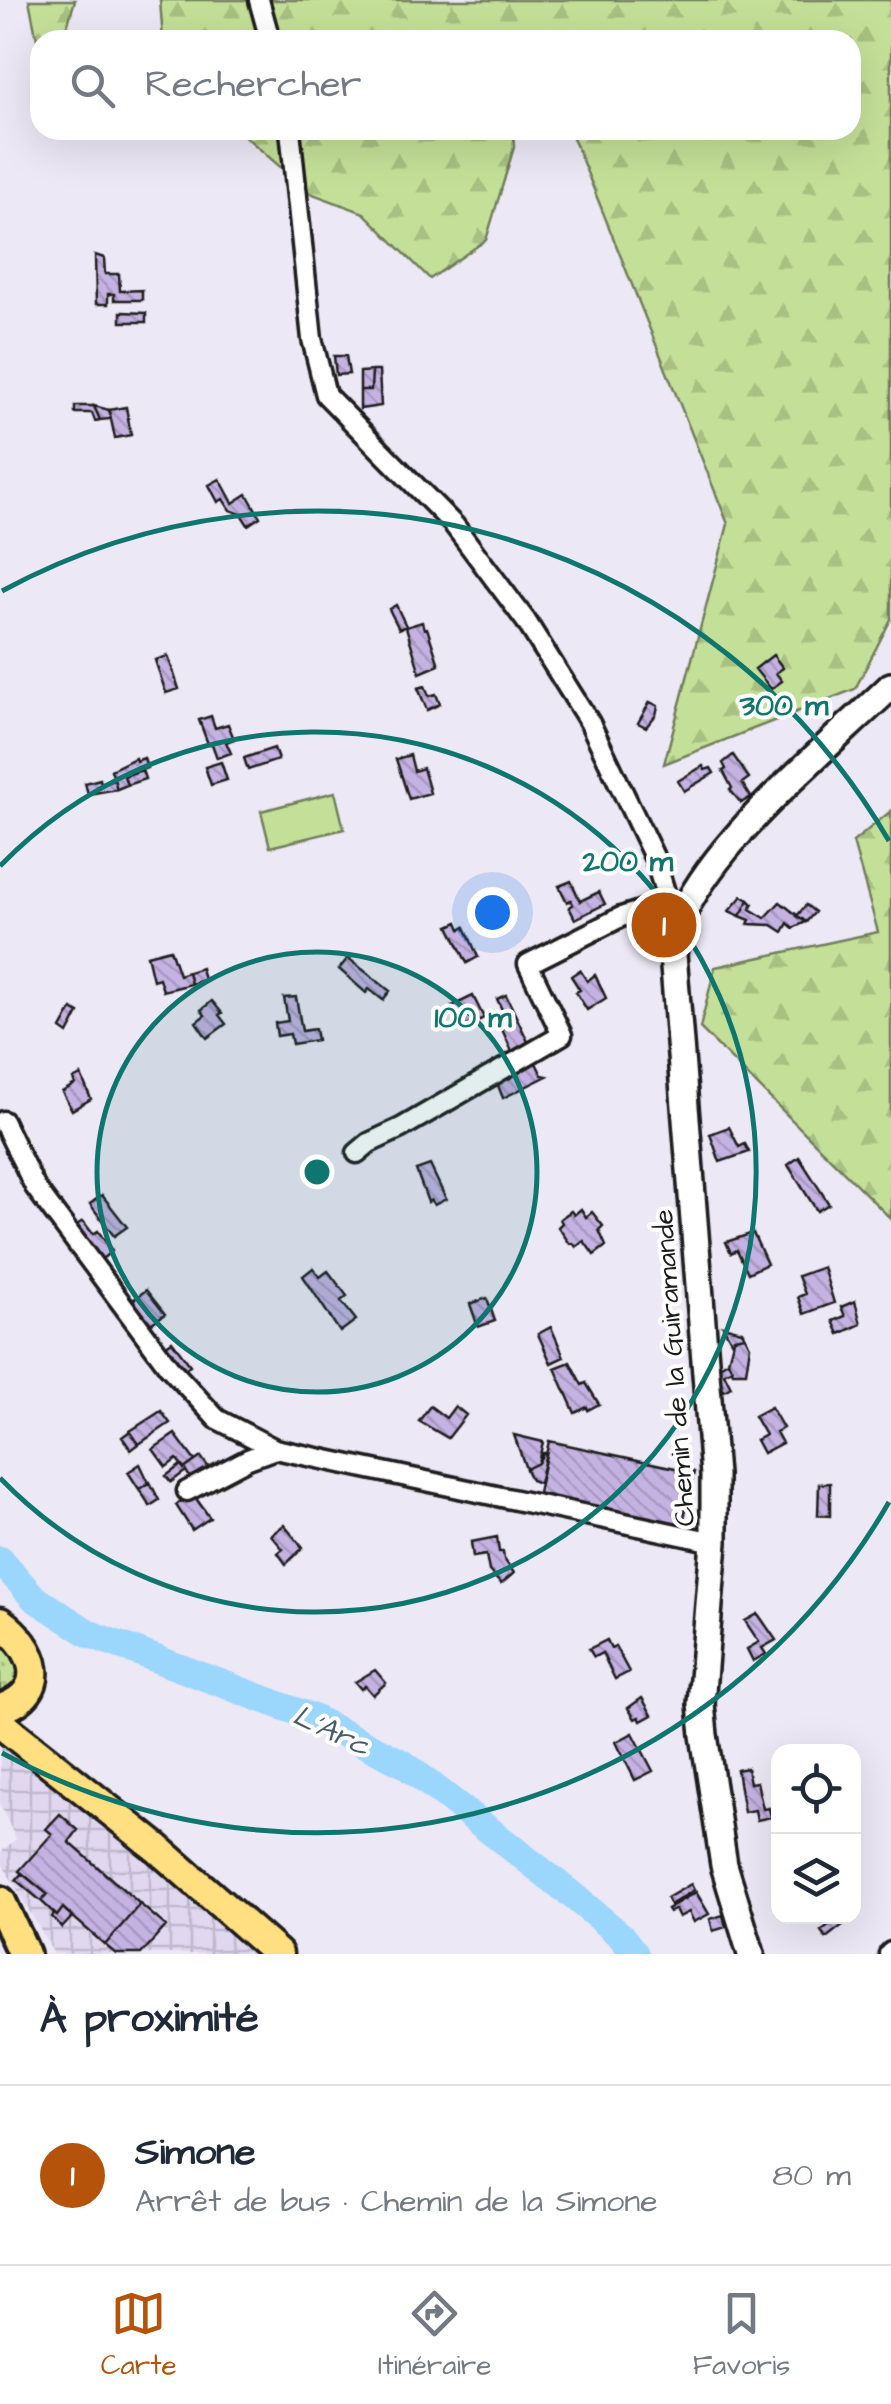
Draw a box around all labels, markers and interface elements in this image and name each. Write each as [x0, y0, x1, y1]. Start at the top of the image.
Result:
search box [30, 30, 861, 140]
icon: search [65, 58, 120, 113]
text: Rechercher [145, 59, 361, 111]
text: 300 m [739, 685, 829, 727]
text: 200 m [582, 841, 674, 883]
your location [467, 887, 518, 938]
pin: 1 [632, 888, 696, 962]
text: 100 m [434, 997, 512, 1039]
centre of rings [299, 1154, 335, 1190]
street label: Chemin de la Guiramande [644, 1208, 705, 1528]
water label: L'Arc [286, 1695, 378, 1767]
map controls [771, 1744, 861, 1924]
button: locate [771, 1744, 861, 1834]
button: layers [771, 1834, 861, 1924]
text: À proximité [40, 1990, 259, 2048]
text: Simone [135, 2127, 256, 2179]
text: 1 [70, 2153, 75, 2198]
text: 80 m [772, 2153, 851, 2198]
text: Arrêt de bus · Chemin de la Simone [135, 2179, 657, 2224]
tab: Carte [101, 2286, 177, 2385]
tab: Itinéraire [378, 2286, 491, 2385]
tab: Favoris [693, 2286, 790, 2385]

